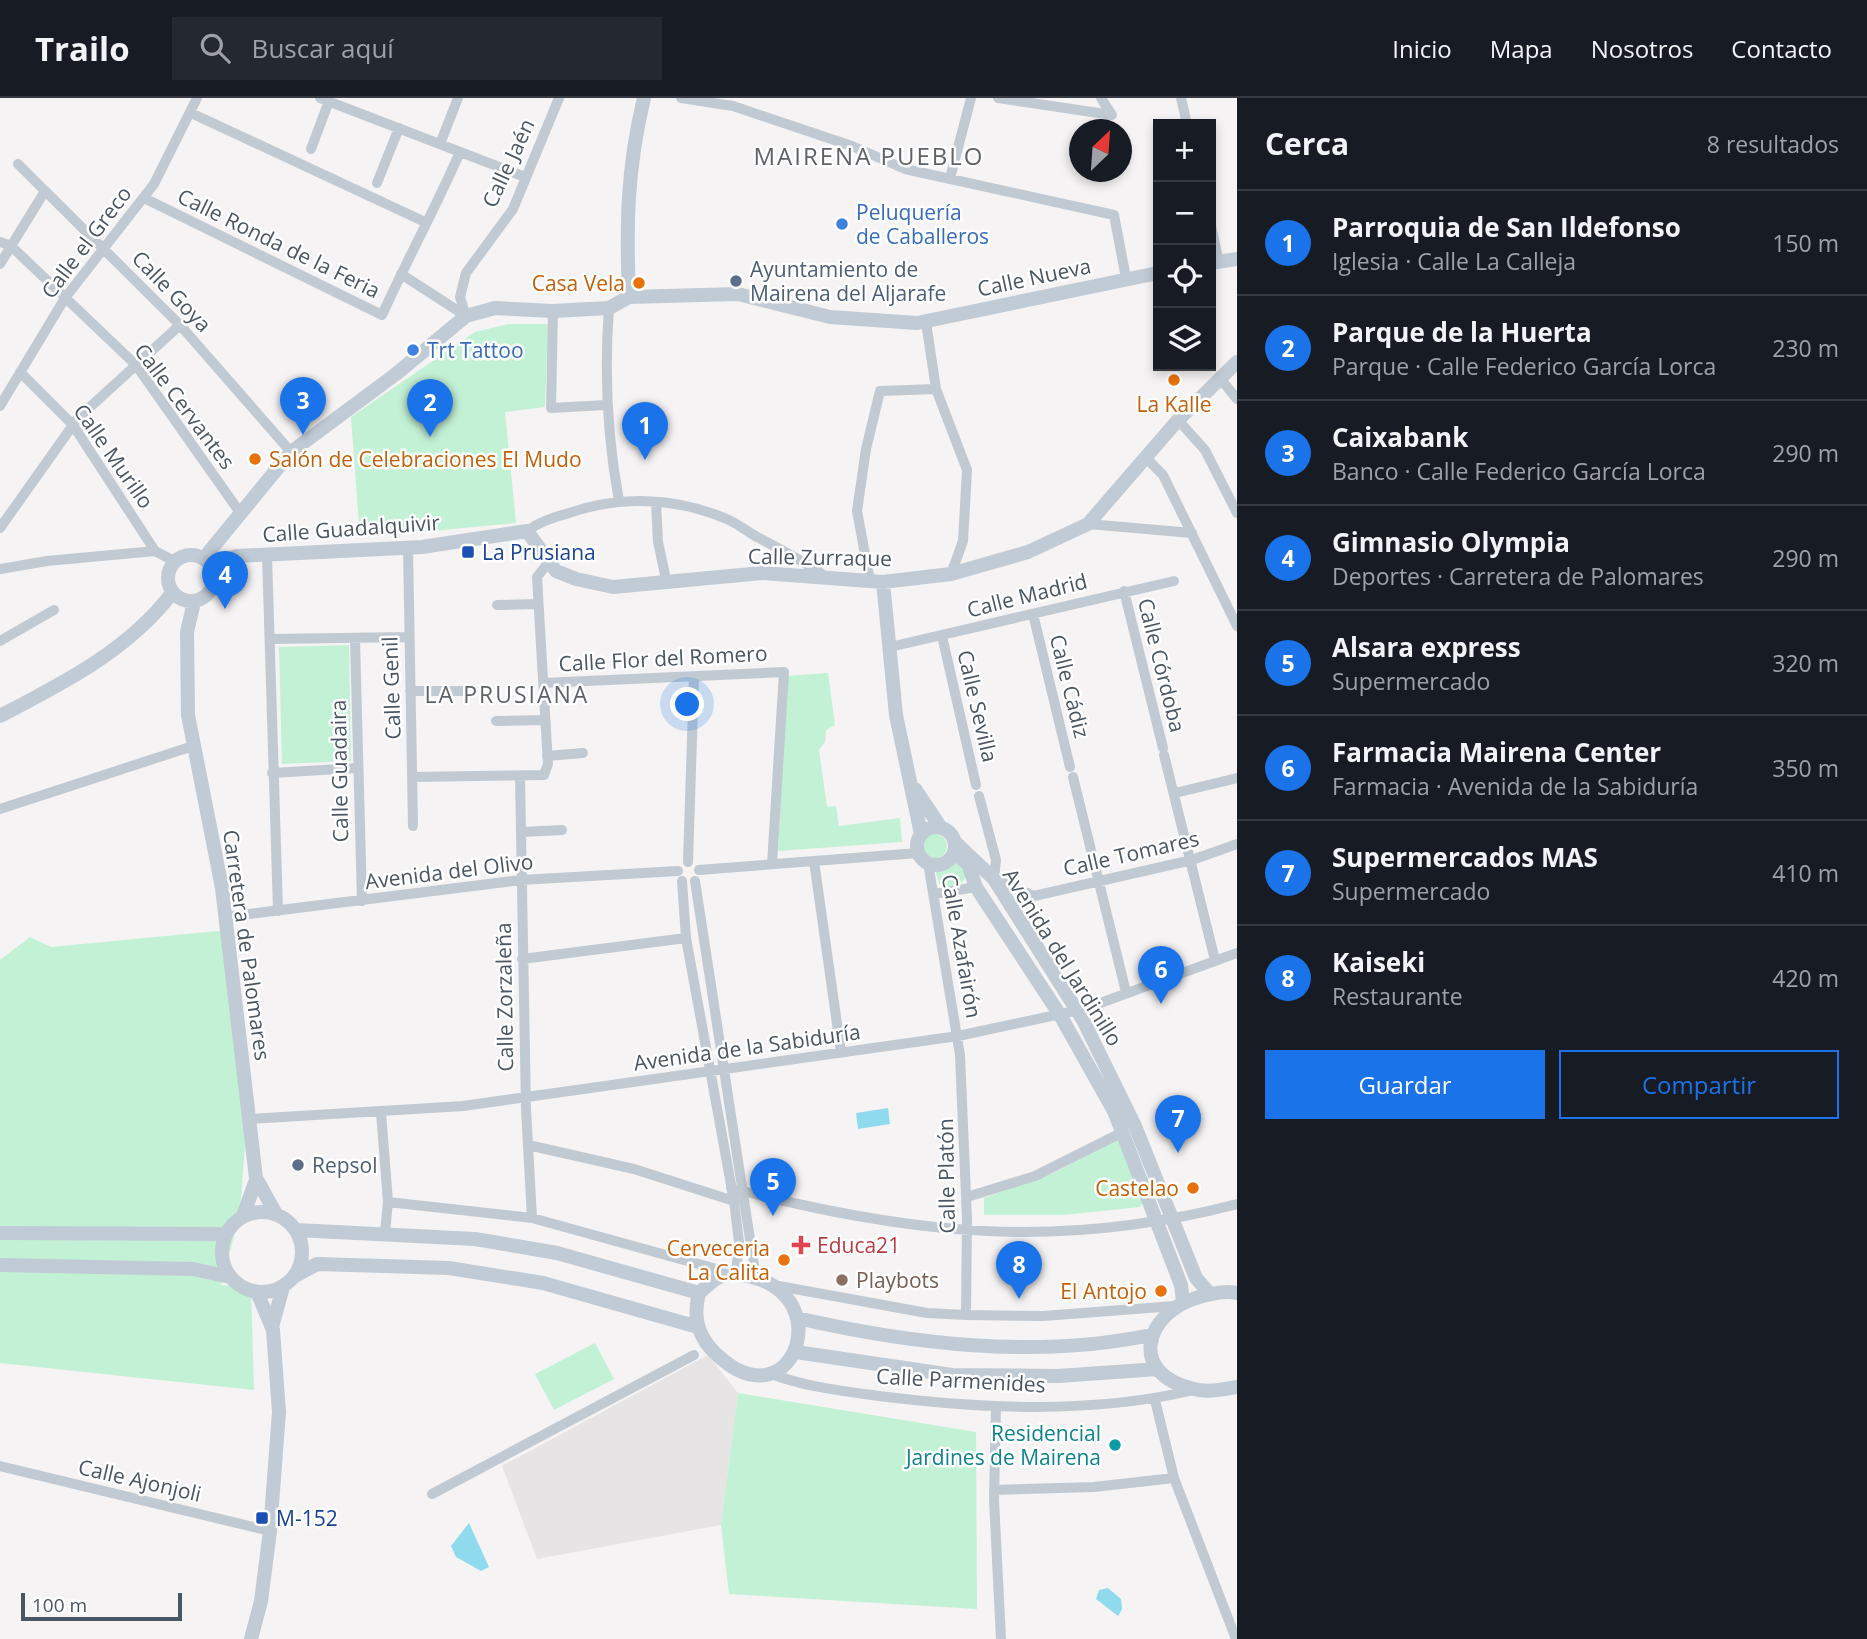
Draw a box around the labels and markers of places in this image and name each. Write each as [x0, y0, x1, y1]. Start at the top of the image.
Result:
place label: Peluquería de Caballeros [856, 198, 989, 250]
marker: Peluquería de Caballeros [834, 216, 850, 232]
place label: Ayuntamiento de Mairena del Aljarafe [750, 255, 946, 307]
place label: Casa Vela [532, 269, 625, 297]
marker: Ayuntamiento de Mairena del Aljarafe [728, 273, 744, 289]
marker: Casa Vela [631, 275, 647, 291]
place label: Trt Tattoo [427, 336, 524, 364]
marker: Trt Tattoo [405, 342, 421, 358]
marker: La Kalle [1166, 372, 1182, 388]
pin: 3 [280, 377, 326, 435]
pin: 2 [407, 379, 453, 437]
place label: La Kalle [1136, 390, 1212, 418]
pin: 1 [622, 402, 668, 460]
place label: Salón de Celebraciones El Mudo [269, 445, 582, 473]
marker: Salón de Celebraciones El Mudo [247, 451, 263, 467]
place label: La Prusiana [482, 538, 596, 566]
marker: La Prusiana [460, 544, 476, 560]
pin: 4 [202, 551, 248, 609]
pin: 6 [1138, 946, 1184, 1004]
pin: 7 [1155, 1095, 1201, 1153]
place label: Repsol [312, 1151, 378, 1179]
marker: Repsol [290, 1157, 306, 1173]
pin: 5 [750, 1158, 796, 1216]
place label: Castelao [1095, 1174, 1179, 1202]
marker: Castelao [1185, 1180, 1201, 1196]
place label: Educa21 [817, 1231, 900, 1259]
place label: Cerveceria La Calita [667, 1234, 770, 1286]
marker: Educa21 [791, 1235, 811, 1255]
pin: 8 [996, 1241, 1042, 1299]
marker: Cerveceria La Calita [776, 1252, 792, 1268]
place label: Playbots [856, 1266, 939, 1294]
marker: Playbots [834, 1272, 850, 1288]
place label: El Antojo [1060, 1277, 1147, 1305]
marker: El Antojo [1153, 1283, 1169, 1299]
place label: Residencial Jardines de Mairena [904, 1419, 1101, 1471]
marker: Residencial Jardines de Mairena [1107, 1437, 1123, 1453]
place label: M-152 [276, 1504, 338, 1532]
marker: M-152 [254, 1510, 270, 1526]

